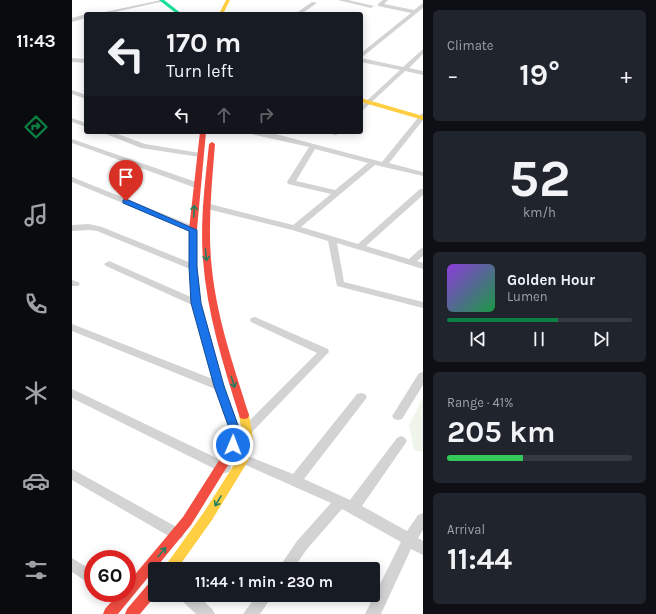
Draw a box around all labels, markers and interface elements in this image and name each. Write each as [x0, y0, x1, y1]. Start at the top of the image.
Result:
text: 170 m [166, 26, 241, 59]
icon: left [100, 28, 152, 80]
text: 11:43 [16, 30, 56, 52]
text: Climate [447, 38, 493, 53]
text: 19° [519, 57, 560, 93]
text: Turn left [166, 60, 234, 82]
text: − [447, 63, 459, 89]
text: + [620, 63, 632, 89]
icon: left [171, 104, 193, 126]
icon: ahead [213, 104, 235, 126]
icon: right [255, 104, 277, 126]
icon: directions [22, 113, 50, 141]
text: 52 [509, 148, 570, 209]
pin [109, 160, 143, 201]
icon: arrive [115, 166, 137, 188]
icon: music [22, 201, 50, 229]
one-way arrow [190, 205, 198, 218]
text: km/h [523, 205, 556, 220]
one-way arrow [203, 248, 210, 261]
text: Golden Hour [507, 271, 595, 289]
text: Lumen [507, 289, 548, 304]
icon: phone [22, 290, 50, 318]
icon: previous [467, 328, 489, 350]
icon: pause [528, 328, 550, 350]
icon: next [590, 328, 612, 350]
one-way arrow [230, 375, 237, 388]
icon: climate [22, 379, 50, 407]
text: Range · 41% [447, 395, 513, 410]
text: 205 km [447, 414, 555, 450]
position arrow [212, 424, 254, 466]
icon: car [22, 467, 50, 495]
one-way arrow [213, 495, 221, 507]
text: Arrival [447, 522, 485, 537]
text: 11:44 [447, 541, 512, 577]
one-way arrow [158, 546, 166, 557]
speed limit sign: 60 [84, 550, 136, 602]
icon: filters [22, 556, 50, 584]
text: 11:44 · 1 min · 230 m [195, 573, 333, 591]

